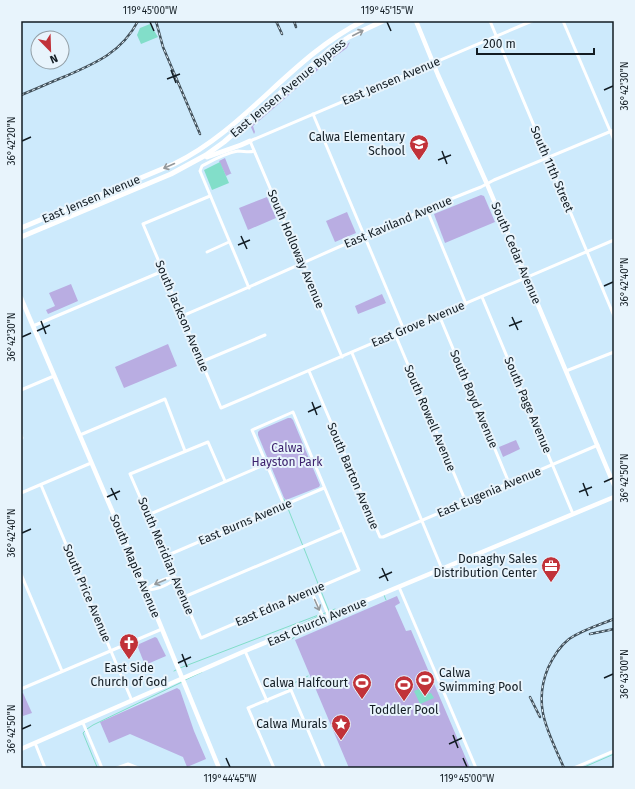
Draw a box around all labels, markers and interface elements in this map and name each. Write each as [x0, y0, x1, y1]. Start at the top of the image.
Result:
text: 119°45'00"W [123, 5, 178, 17]
text: 119°45'15"W [361, 5, 414, 17]
one-way arrow [352, 28, 364, 36]
north arrow [30, 30, 70, 70]
scale bar [477, 30, 594, 56]
street label: East Jensen Avenue Bypass [228, 35, 349, 140]
text: 200 m [483, 37, 516, 51]
text: N [48, 51, 60, 66]
street label: East Jensen Avenue [340, 54, 442, 108]
text: 36°42'30"N [619, 62, 631, 111]
text: 36°42'20"N [6, 117, 18, 165]
street label: South 11th Street [528, 124, 577, 215]
place label: Calwa Elementary School [309, 130, 405, 158]
school or university icon: Calwa Elementary School [408, 133, 430, 161]
one-way arrow [163, 162, 175, 170]
street label: East Jensen Avenue [40, 172, 142, 226]
street label: South Holloway Avenue [265, 187, 327, 311]
street label: East Kaviland Avenue [342, 193, 454, 251]
street label: South Cedar Avenue [488, 200, 544, 306]
street label: South Jackson Avenue [152, 258, 212, 374]
text: 36°42'40"N [619, 258, 631, 306]
street label: East Grove Avenue [369, 298, 467, 350]
text: 36°42'30"N [6, 313, 18, 362]
street label: South Boyd Avenue [447, 348, 501, 450]
street label: South Page Avenue [501, 355, 555, 455]
street label: South Rowell Avenue [401, 363, 459, 473]
street label: South Barton Avenue [324, 420, 382, 532]
park label: Calwa Hayston Park [252, 441, 323, 469]
text: 36°42'50"N [619, 453, 631, 503]
street label: East Eugenia Avenue [435, 464, 543, 520]
street label: South Meridian Avenue [135, 495, 197, 617]
street label: East Burns Avenue [196, 496, 294, 548]
text: 36°42'40"N [6, 509, 18, 557]
street label: South Maple Avenue [107, 512, 163, 620]
street label: South Price Avenue [60, 542, 114, 644]
place label: Donaghy Sales Distribution Center [434, 552, 537, 580]
office icon: Donaghy Sales Distribution Center [540, 555, 562, 583]
one-way arrow [154, 578, 166, 586]
street label: East Edna Avenue [233, 579, 327, 629]
street label: East Church Avenue [265, 595, 369, 649]
one-way arrow [314, 599, 321, 611]
church icon: East Side Church of God [118, 632, 140, 660]
text: 36°43'00"N [619, 649, 631, 699]
place label: East Side Church of God [91, 661, 167, 689]
place label: Calwa Swimming Pool [439, 666, 523, 694]
sports icon: Calwa Swimming Pool [414, 669, 436, 697]
sports icon: Calwa Halfcourt [351, 672, 373, 700]
sports icon: Toddler Pool [393, 674, 415, 702]
place label: Calwa Halfcourt [263, 676, 349, 690]
place label: Toddler Pool [370, 703, 439, 717]
text: 36°42'50"N [6, 704, 18, 754]
place icon: Calwa Murals [330, 713, 352, 741]
place label: Calwa Murals [256, 717, 327, 731]
text: 119°44'45"W [203, 773, 257, 785]
text: 119°45'00"W [440, 773, 495, 785]

